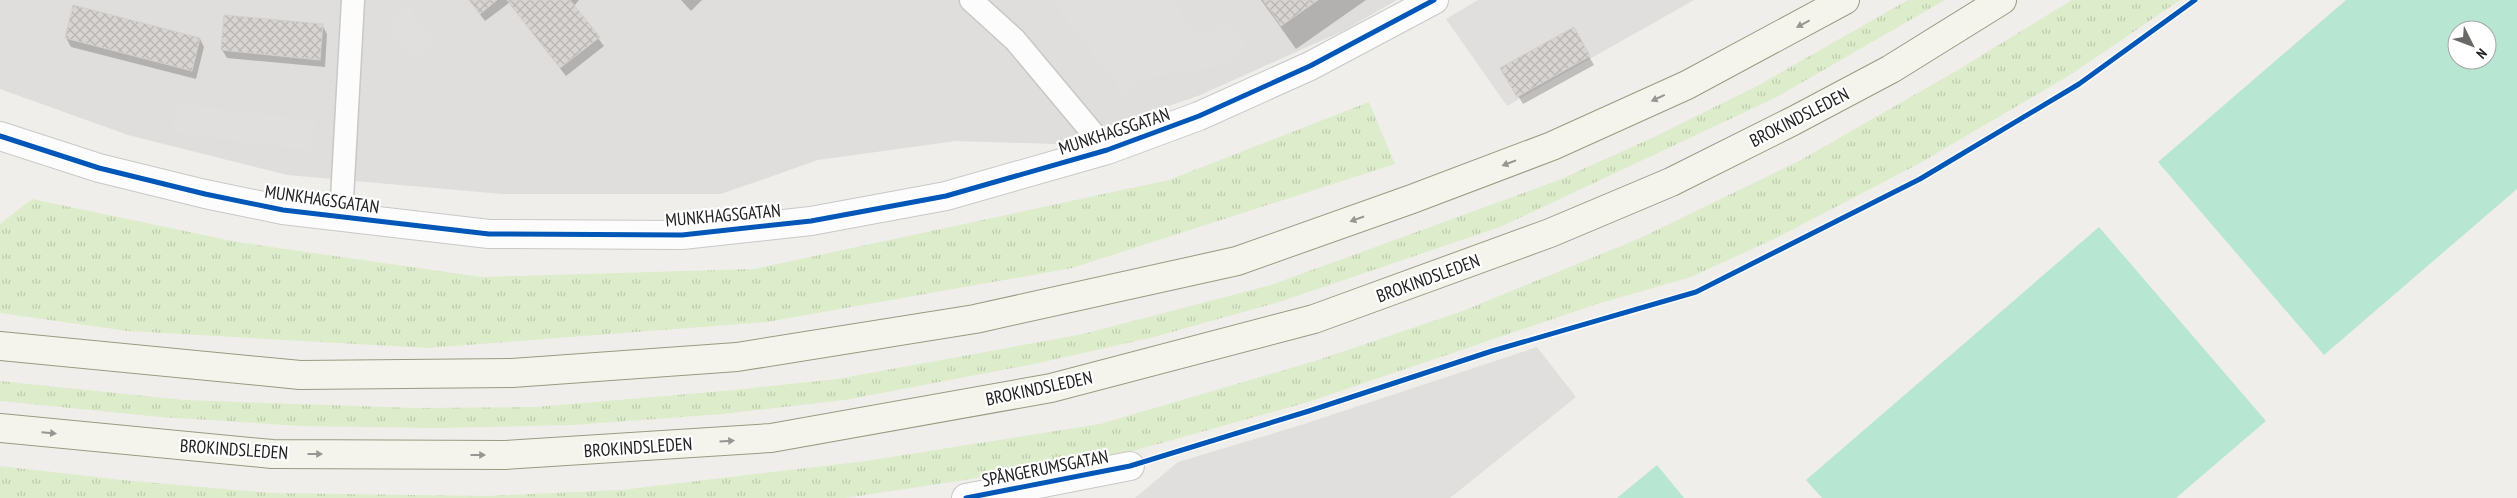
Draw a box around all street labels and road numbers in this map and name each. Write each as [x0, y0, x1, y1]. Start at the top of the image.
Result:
street label: BROKINDSLEDEN [1745, 82, 1853, 152]
street label: MUNKHAGSGATAN [1056, 102, 1172, 160]
street label: MUNKHAGSGATAN [263, 180, 381, 218]
street label: MUNKHAGSGATAN [665, 199, 781, 231]
street label: BROKINDSLEDEN [1373, 249, 1483, 307]
street label: BROKINDSLEDEN [984, 365, 1094, 411]
street label: BROKINDSLEDEN [583, 432, 693, 462]
street label: BROKINDSLEDEN [179, 434, 289, 464]
street label: SPÅNGERUMSGATAN [980, 444, 1110, 492]

